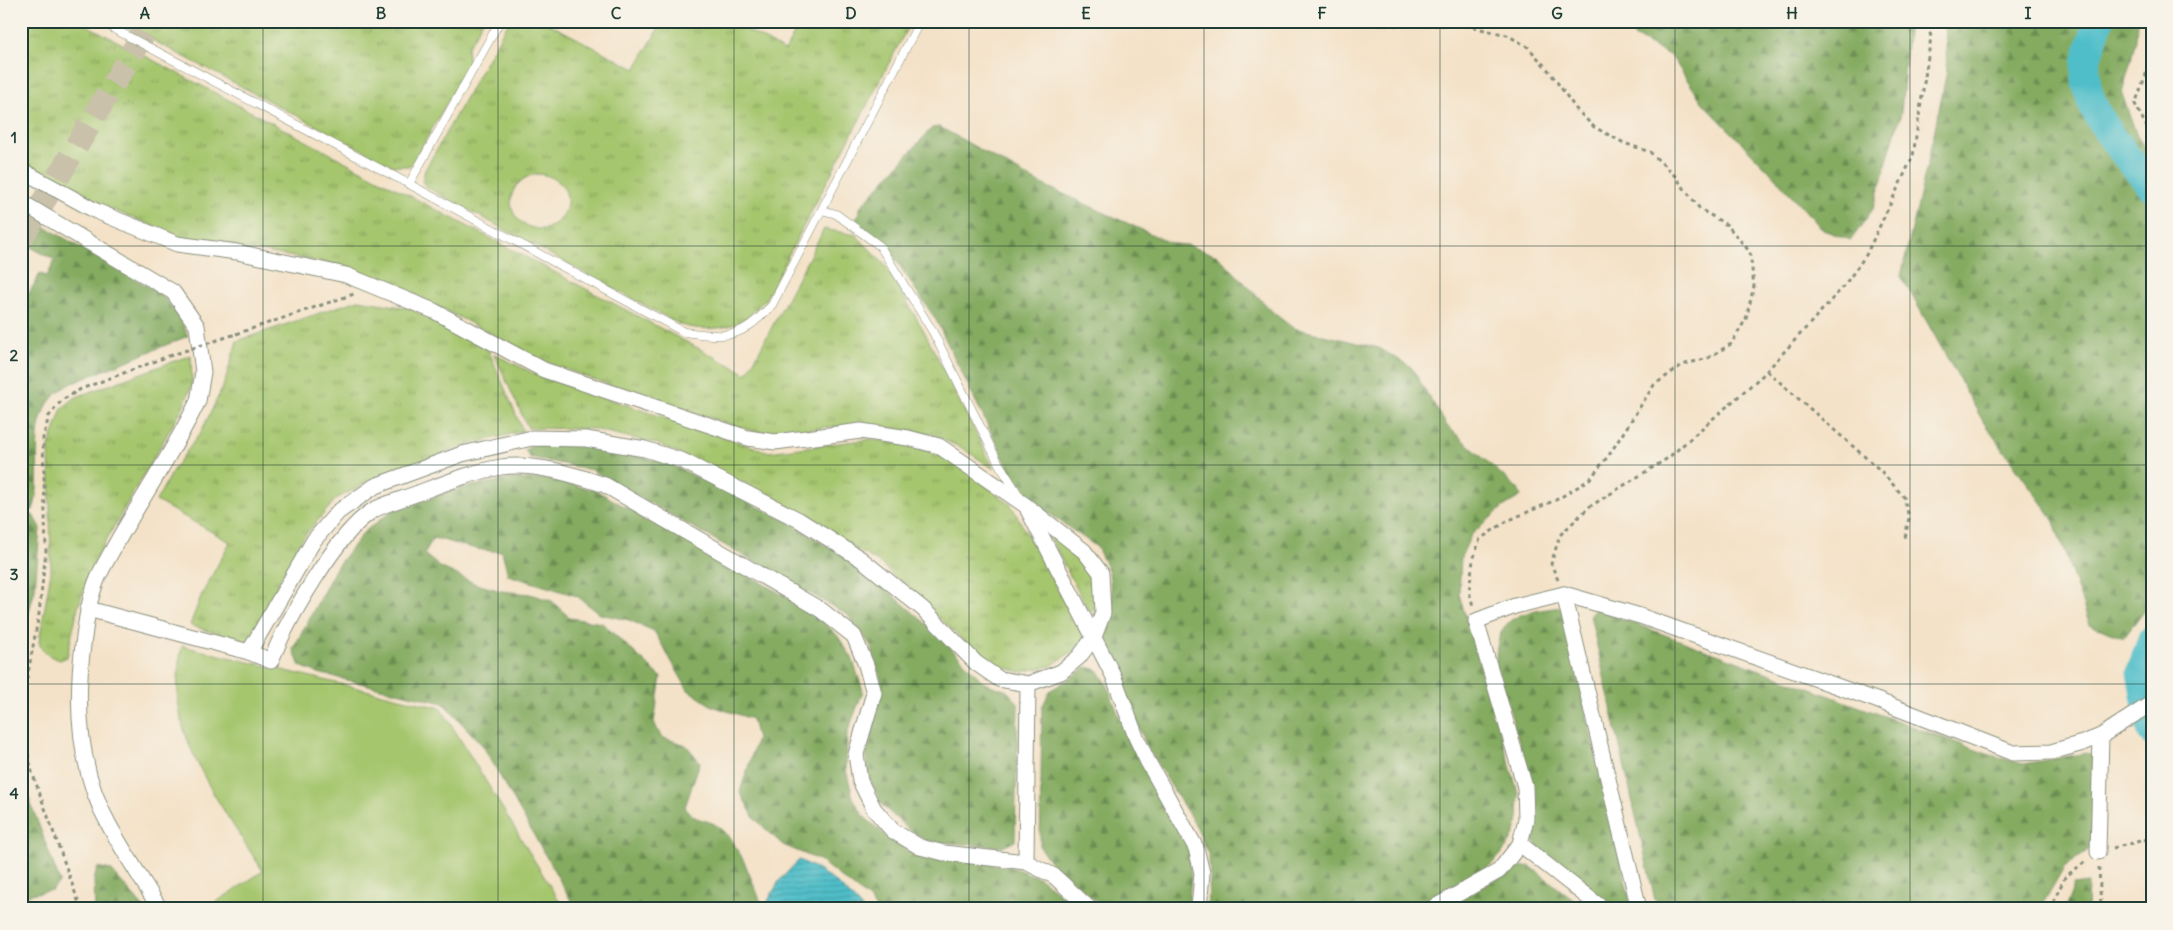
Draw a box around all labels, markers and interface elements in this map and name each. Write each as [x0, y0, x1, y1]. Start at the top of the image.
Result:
text: A [140, 3, 150, 23]
text: B [376, 3, 387, 23]
text: C [611, 3, 622, 23]
text: D [845, 3, 857, 23]
text: E [1081, 3, 1091, 23]
text: F [1317, 3, 1327, 23]
text: G [1551, 3, 1563, 23]
text: H [1786, 3, 1798, 23]
text: I [2025, 3, 2032, 23]
text: 1 [11, 127, 17, 147]
text: 2 [10, 345, 19, 365]
text: 3 [9, 564, 19, 584]
text: 4 [9, 783, 19, 803]

